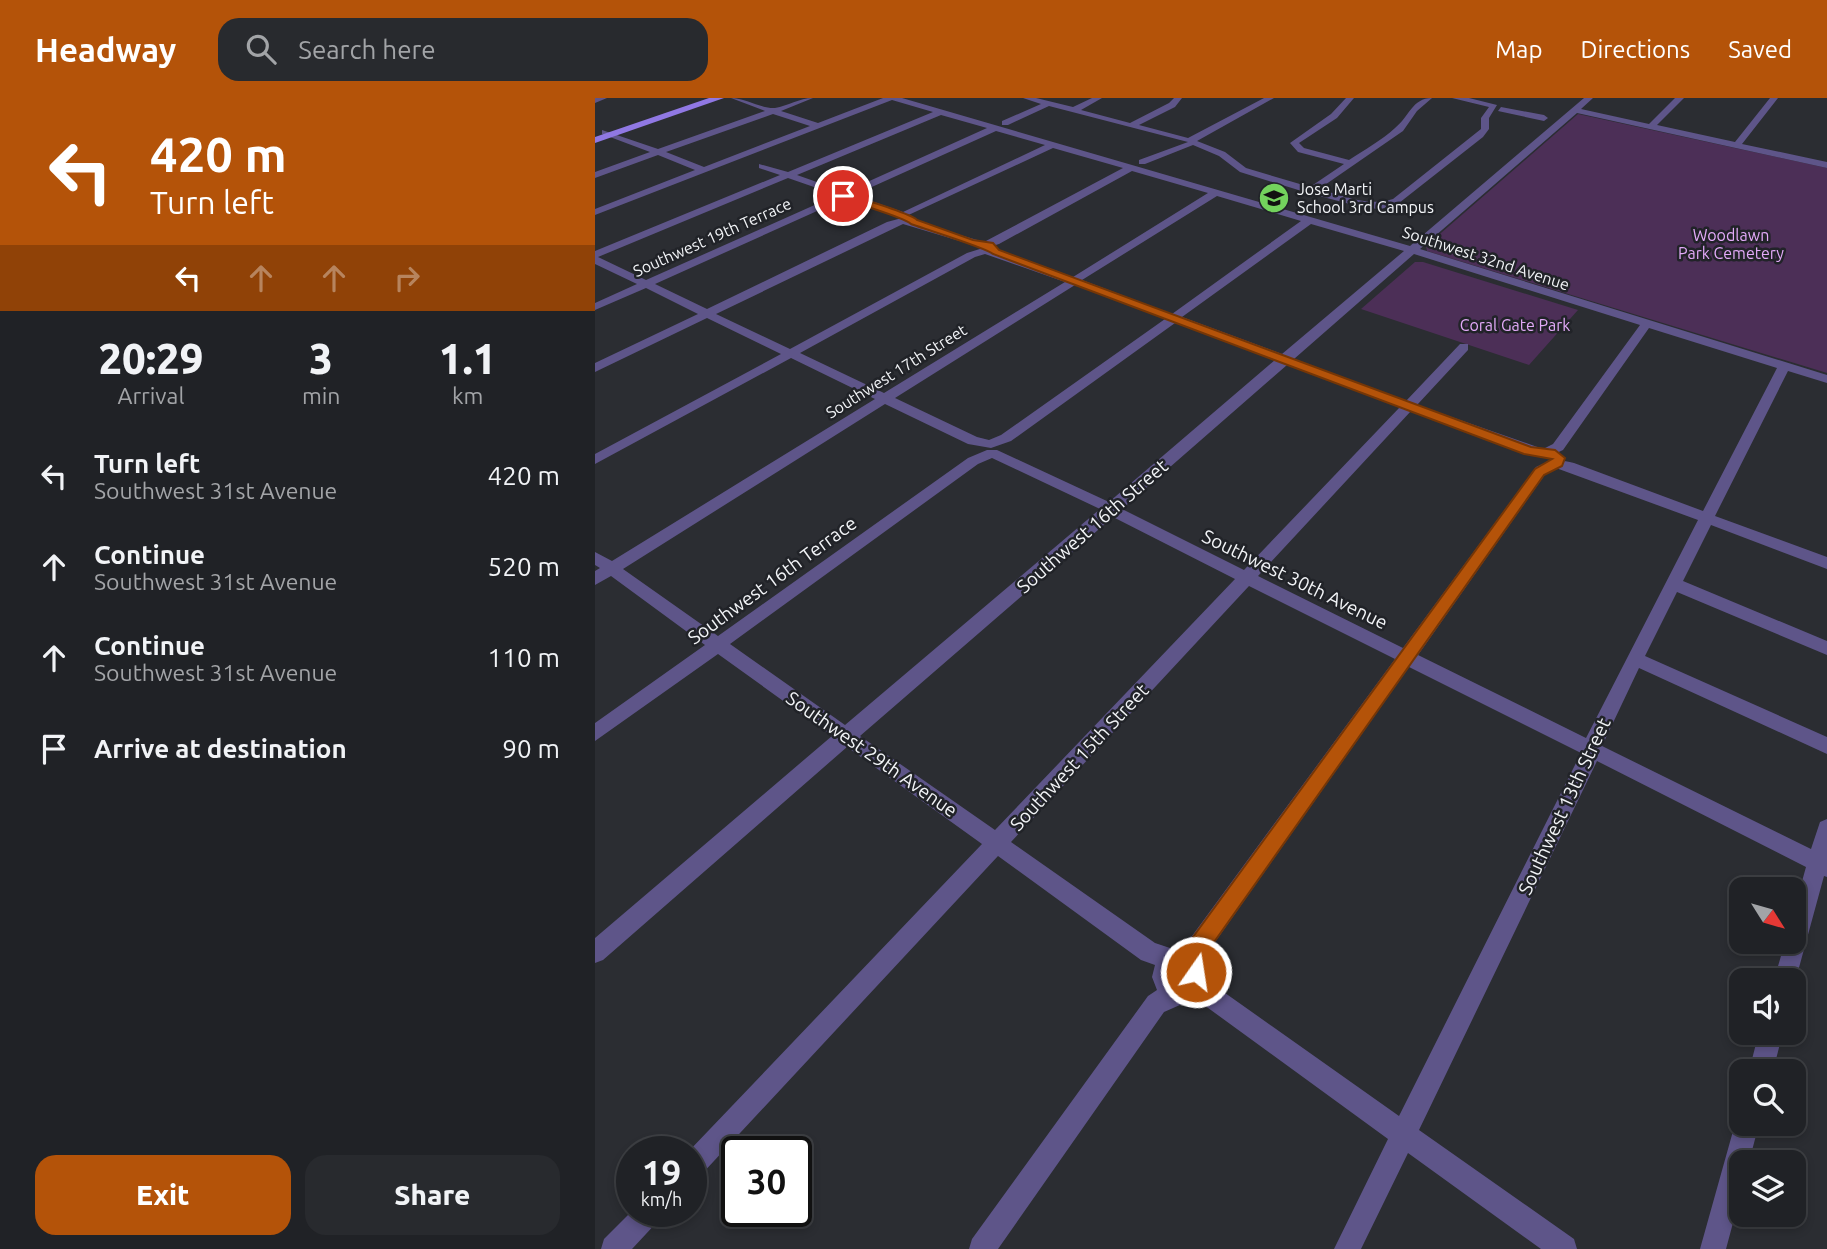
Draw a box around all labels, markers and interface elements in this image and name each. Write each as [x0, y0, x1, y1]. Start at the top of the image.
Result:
search box [218, 18, 708, 81]
icon: search [242, 30, 280, 68]
text: Headway [35, 31, 176, 68]
text: Search here [298, 35, 436, 64]
text: Map [1495, 36, 1542, 63]
text: Directions [1580, 36, 1690, 63]
text: Saved [1728, 36, 1792, 63]
icon: left [35, 126, 126, 217]
text: 420 m [150, 126, 287, 181]
pin [813, 166, 873, 226]
icon: arrive [824, 177, 862, 215]
place label: Jose Marti School 3rd Campus [1297, 180, 1434, 216]
school or university icon: Jose Marti School 3rd Campus [1257, 181, 1291, 215]
text: Turn left [150, 184, 274, 220]
street label: Southwest 19th Terrace [630, 194, 794, 280]
street label: Southwest 32nd Avenue [1400, 222, 1572, 294]
park label: Woodlawn Park Cemetery [1678, 226, 1784, 262]
icon: left [169, 259, 207, 297]
icon: ahead [242, 259, 280, 297]
icon: ahead [315, 259, 353, 297]
icon: right [388, 259, 426, 297]
park label: Coral Gate Park [1460, 316, 1570, 334]
street label: Southwest 17th Street [822, 320, 970, 422]
text: 20:29 [98, 335, 203, 382]
text: 3 [309, 335, 333, 382]
text: 1.1 [439, 335, 497, 382]
text: Arrival [117, 383, 184, 408]
text: min [302, 383, 340, 408]
text: km [452, 383, 483, 408]
text: Turn left [94, 449, 200, 478]
street label: Southwest 16th Street [1012, 454, 1172, 597]
icon: left [35, 457, 73, 495]
text: 420 m [488, 461, 560, 490]
text: Southwest 31st Avenue [94, 478, 337, 503]
street label: Southwest 16th Terrace [683, 511, 861, 649]
street label: Southwest 30th Avenue [1199, 524, 1391, 634]
text: Continue [94, 540, 205, 569]
icon: ahead [35, 548, 73, 586]
text: 520 m [488, 552, 560, 581]
text: Southwest 31st Avenue [94, 569, 337, 594]
text: Continue [94, 631, 205, 660]
icon: ahead [35, 639, 73, 677]
text: 110 m [488, 643, 560, 672]
text: Southwest 31st Avenue [94, 660, 337, 685]
street label: Southwest 15th Street [1005, 679, 1153, 835]
street label: Southwest 29th Avenue [782, 687, 962, 821]
street label: Southwest 13th Street [1513, 714, 1615, 898]
icon: arrive [35, 730, 73, 768]
text: Arrive at destination [94, 734, 347, 763]
text: 90 m [502, 734, 560, 763]
north arrow [1729, 877, 1806, 954]
map controls [1729, 877, 1806, 1227]
position arrow [1159, 935, 1233, 1009]
button: sound [1729, 968, 1806, 1045]
button: search [1729, 1059, 1806, 1136]
speed limit sign: 30 [721, 1136, 812, 1227]
button: layers [1729, 1150, 1806, 1227]
text: 19 [642, 1152, 681, 1192]
button: Exit [35, 1155, 291, 1235]
button: Share [305, 1155, 560, 1235]
text: km/h [641, 1189, 682, 1209]

